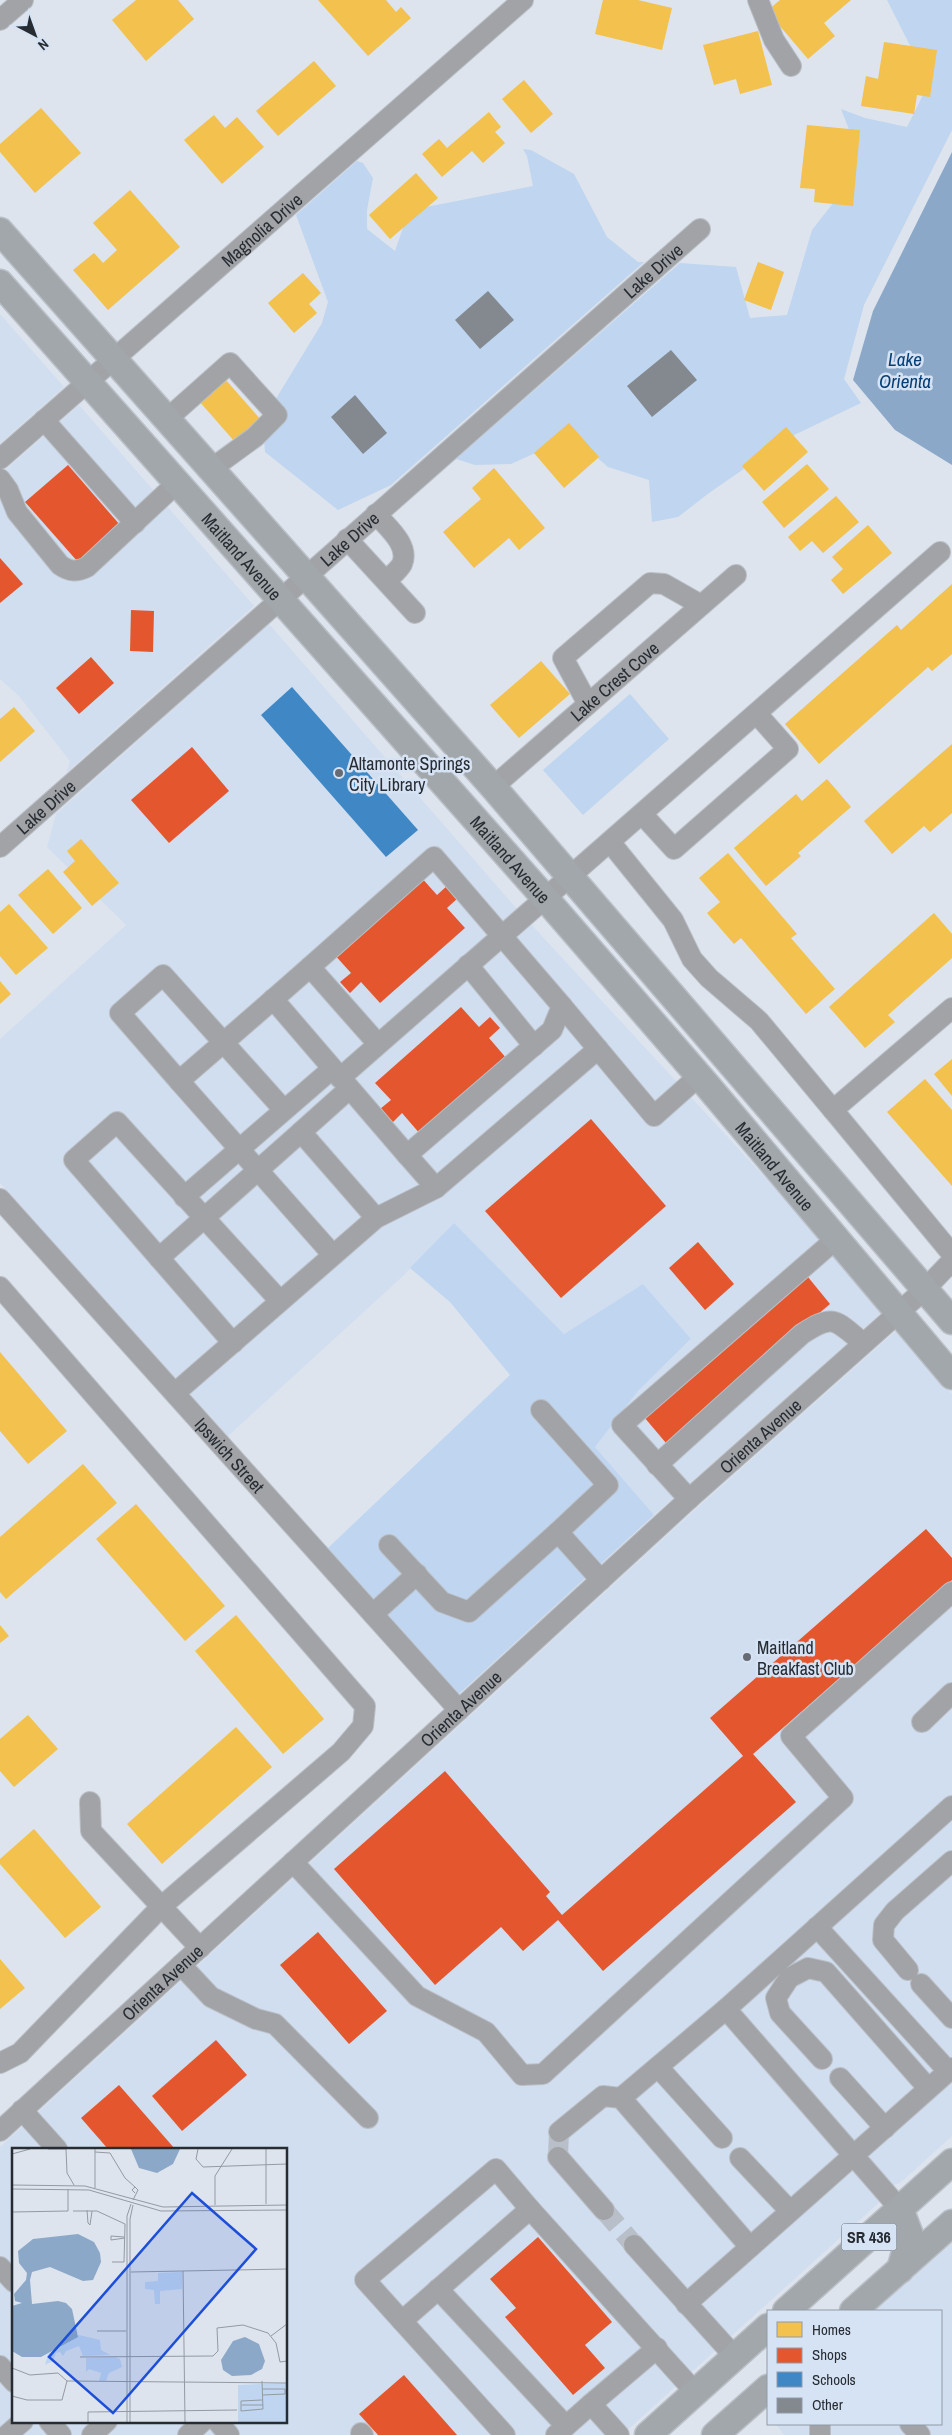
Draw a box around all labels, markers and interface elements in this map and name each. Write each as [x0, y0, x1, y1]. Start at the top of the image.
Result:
north arrow [10, 10, 60, 60]
text: N [34, 35, 53, 54]
street label: Magnolia Drive [216, 187, 307, 272]
street label: Lake Drive [618, 238, 688, 304]
water label: Lake Orienta [879, 346, 931, 394]
street label: Lake Drive [314, 506, 384, 572]
street label: Maitland Avenue [196, 507, 288, 606]
street label: Lake Crest Cove [565, 636, 664, 727]
place label: Altamonte Springs City Library [348, 751, 470, 797]
marker: Altamonte Springs City Library [333, 767, 345, 779]
street label: Lake Drive [11, 774, 81, 840]
street label: Maitland Avenue [465, 810, 556, 909]
street label: Maitland Avenue [730, 1116, 820, 1216]
street label: Orienta Avenue [713, 1392, 807, 1479]
street label: Ipswich Street [189, 1412, 270, 1498]
place label: Maitland Breakfast Club [757, 1635, 854, 1681]
marker: Maitland Breakfast Club [741, 1651, 753, 1663]
street label: Orienta Avenue [414, 1665, 507, 1752]
street label: Orienta Avenue [116, 1938, 208, 2026]
inset map [12, 2148, 288, 2422]
road number: SR 436 [842, 2224, 896, 2250]
legend [767, 2310, 942, 2425]
text: Homes [812, 2319, 851, 2340]
text: Shops [812, 2344, 847, 2365]
text: Schools [812, 2369, 856, 2390]
text: Other [812, 2394, 843, 2415]

